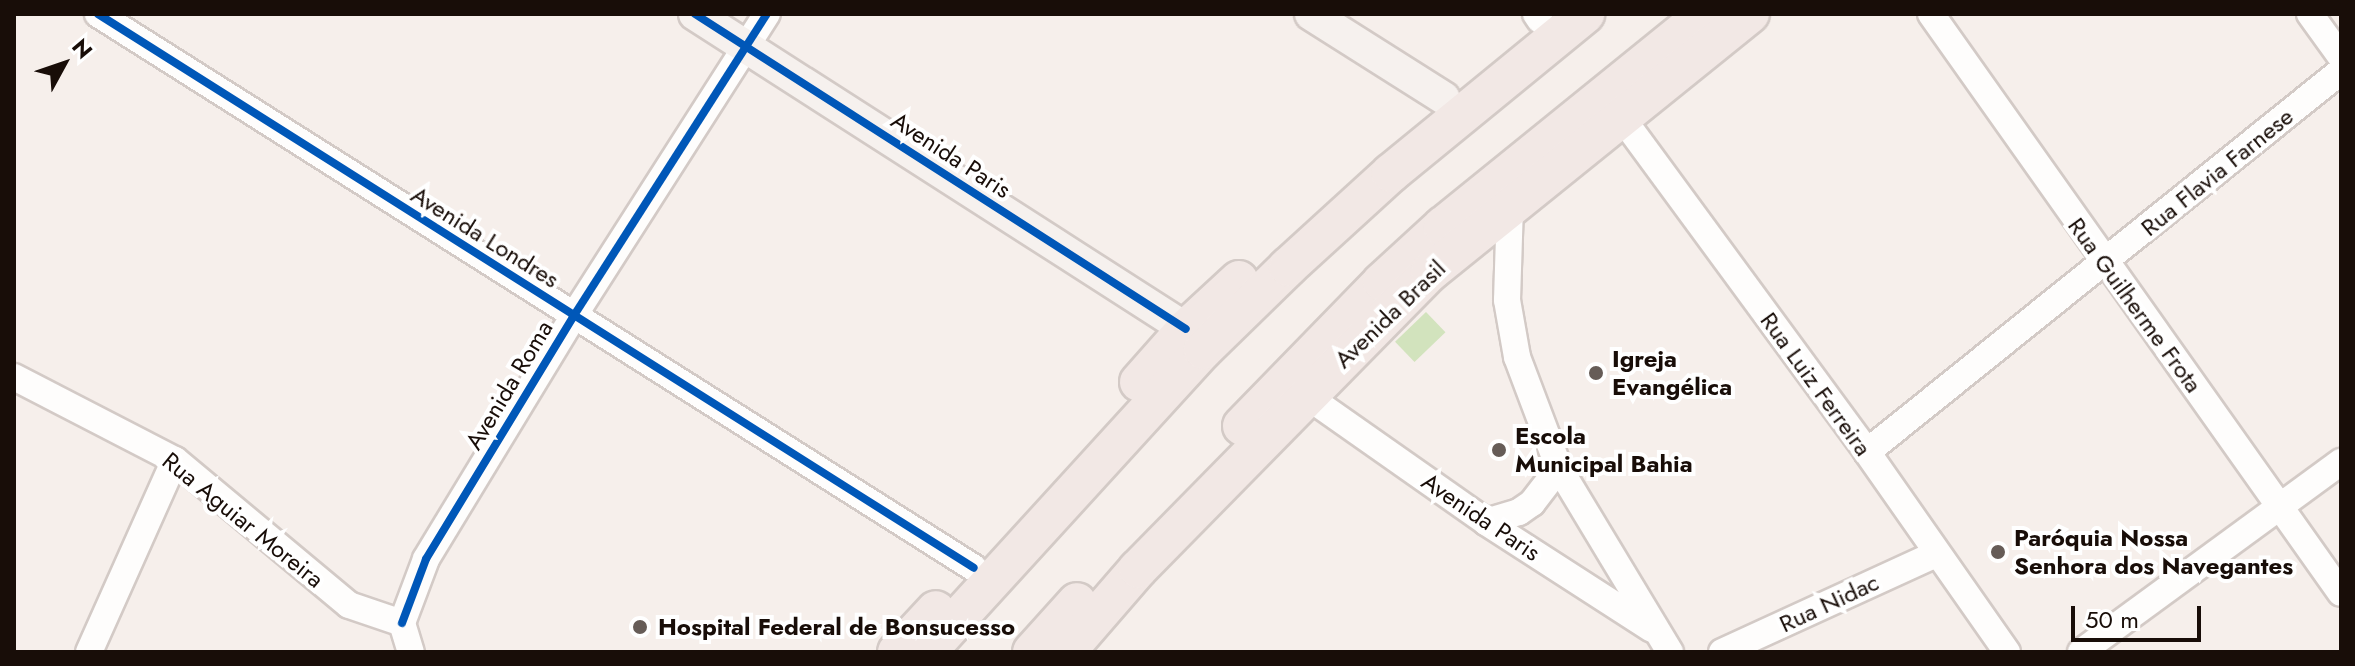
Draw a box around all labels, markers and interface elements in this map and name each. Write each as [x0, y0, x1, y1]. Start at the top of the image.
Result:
north arrow [24, 24, 104, 104]
text: N [65, 32, 100, 66]
street label: Rua Flavia Farnese [2135, 102, 2299, 242]
street label: Avenida Paris [886, 106, 1016, 204]
street label: Avenida Londres [406, 180, 564, 294]
street label: Rua Guilherme Frota [2062, 212, 2208, 398]
street label: Avenida Brasil [1329, 254, 1451, 374]
street label: Rua Luiz Ferreira [1754, 307, 1878, 461]
street label: Avenida Roma [459, 315, 559, 455]
place label: Igreja Evangélica [1612, 345, 1732, 401]
marker: Igreja Evangélica [1587, 364, 1605, 382]
place label: Escola Municipal Bahia [1515, 422, 1693, 478]
marker: Escola Municipal Bahia [1490, 441, 1508, 459]
street label: Rua Aguiar Moreira [157, 446, 329, 594]
street label: Avenida Paris [1416, 467, 1546, 567]
place label: Paróquia Nossa Senhora dos Navegantes [2014, 524, 2293, 580]
marker: Paróquia Nossa Senhora dos Navegantes [1989, 543, 2007, 561]
street label: Rua Nidac [1775, 567, 1883, 639]
scale bar [2075, 590, 2205, 640]
text: 50 m [2085, 602, 2139, 637]
place label: Hospital Federal de Bonsucesso [658, 613, 1015, 641]
marker: Hospital Federal de Bonsucesso [629, 616, 651, 638]

